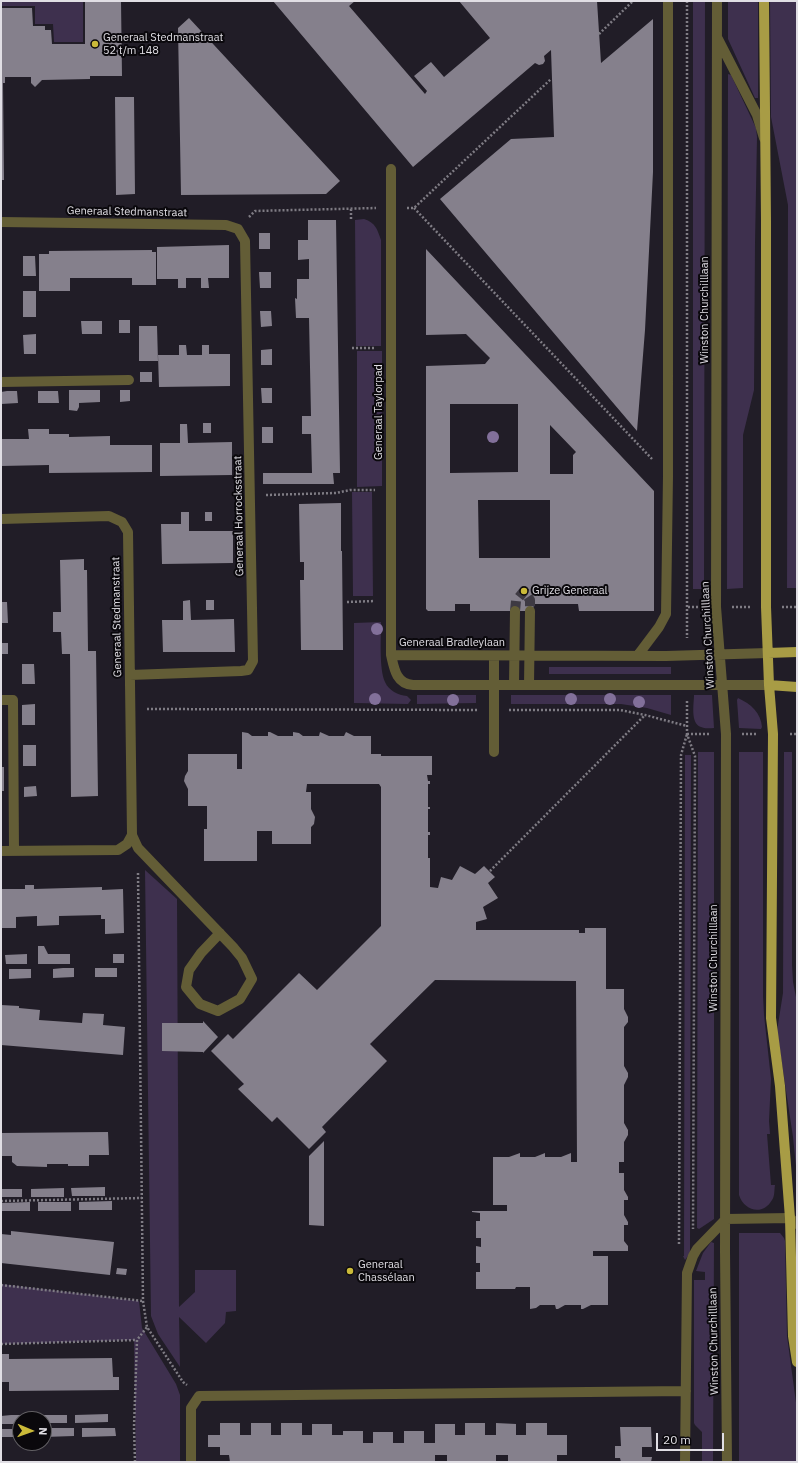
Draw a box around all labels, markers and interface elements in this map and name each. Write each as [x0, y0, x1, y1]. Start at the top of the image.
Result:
place label: Generaal Stedmanstraat 52 t/m 148 [103, 31, 223, 57]
marker: Generaal Stedmanstraat 52 t/m 148 [90, 39, 100, 49]
street label: Generaal Stedmanstraat [67, 204, 187, 220]
street label: Winston Churchilllaan [698, 256, 712, 364]
street label: Generaal Taylorpad [372, 364, 386, 460]
street label: Generaal Horrocksstraat [231, 456, 247, 576]
street label: Generaal Stedmanstraat [109, 557, 125, 677]
street label: Winston Churchilllaan [699, 581, 717, 689]
place label: Grijze Generaal [532, 584, 608, 598]
marker: Grijze Generaal [519, 586, 529, 596]
street label: Generaal Bradleylaan [399, 636, 505, 650]
street label: Winston Churchilllaan [707, 904, 721, 1012]
place label: Generaal Chassélaan [358, 1258, 415, 1284]
marker: Generaal Chassélaan [345, 1266, 355, 1276]
street label: Winston Churchilllaan [706, 1287, 722, 1395]
north arrow [12, 1411, 52, 1451]
scale bar [658, 1425, 726, 1451]
text: N [36, 1427, 50, 1436]
text: 20 m [663, 1432, 691, 1447]

